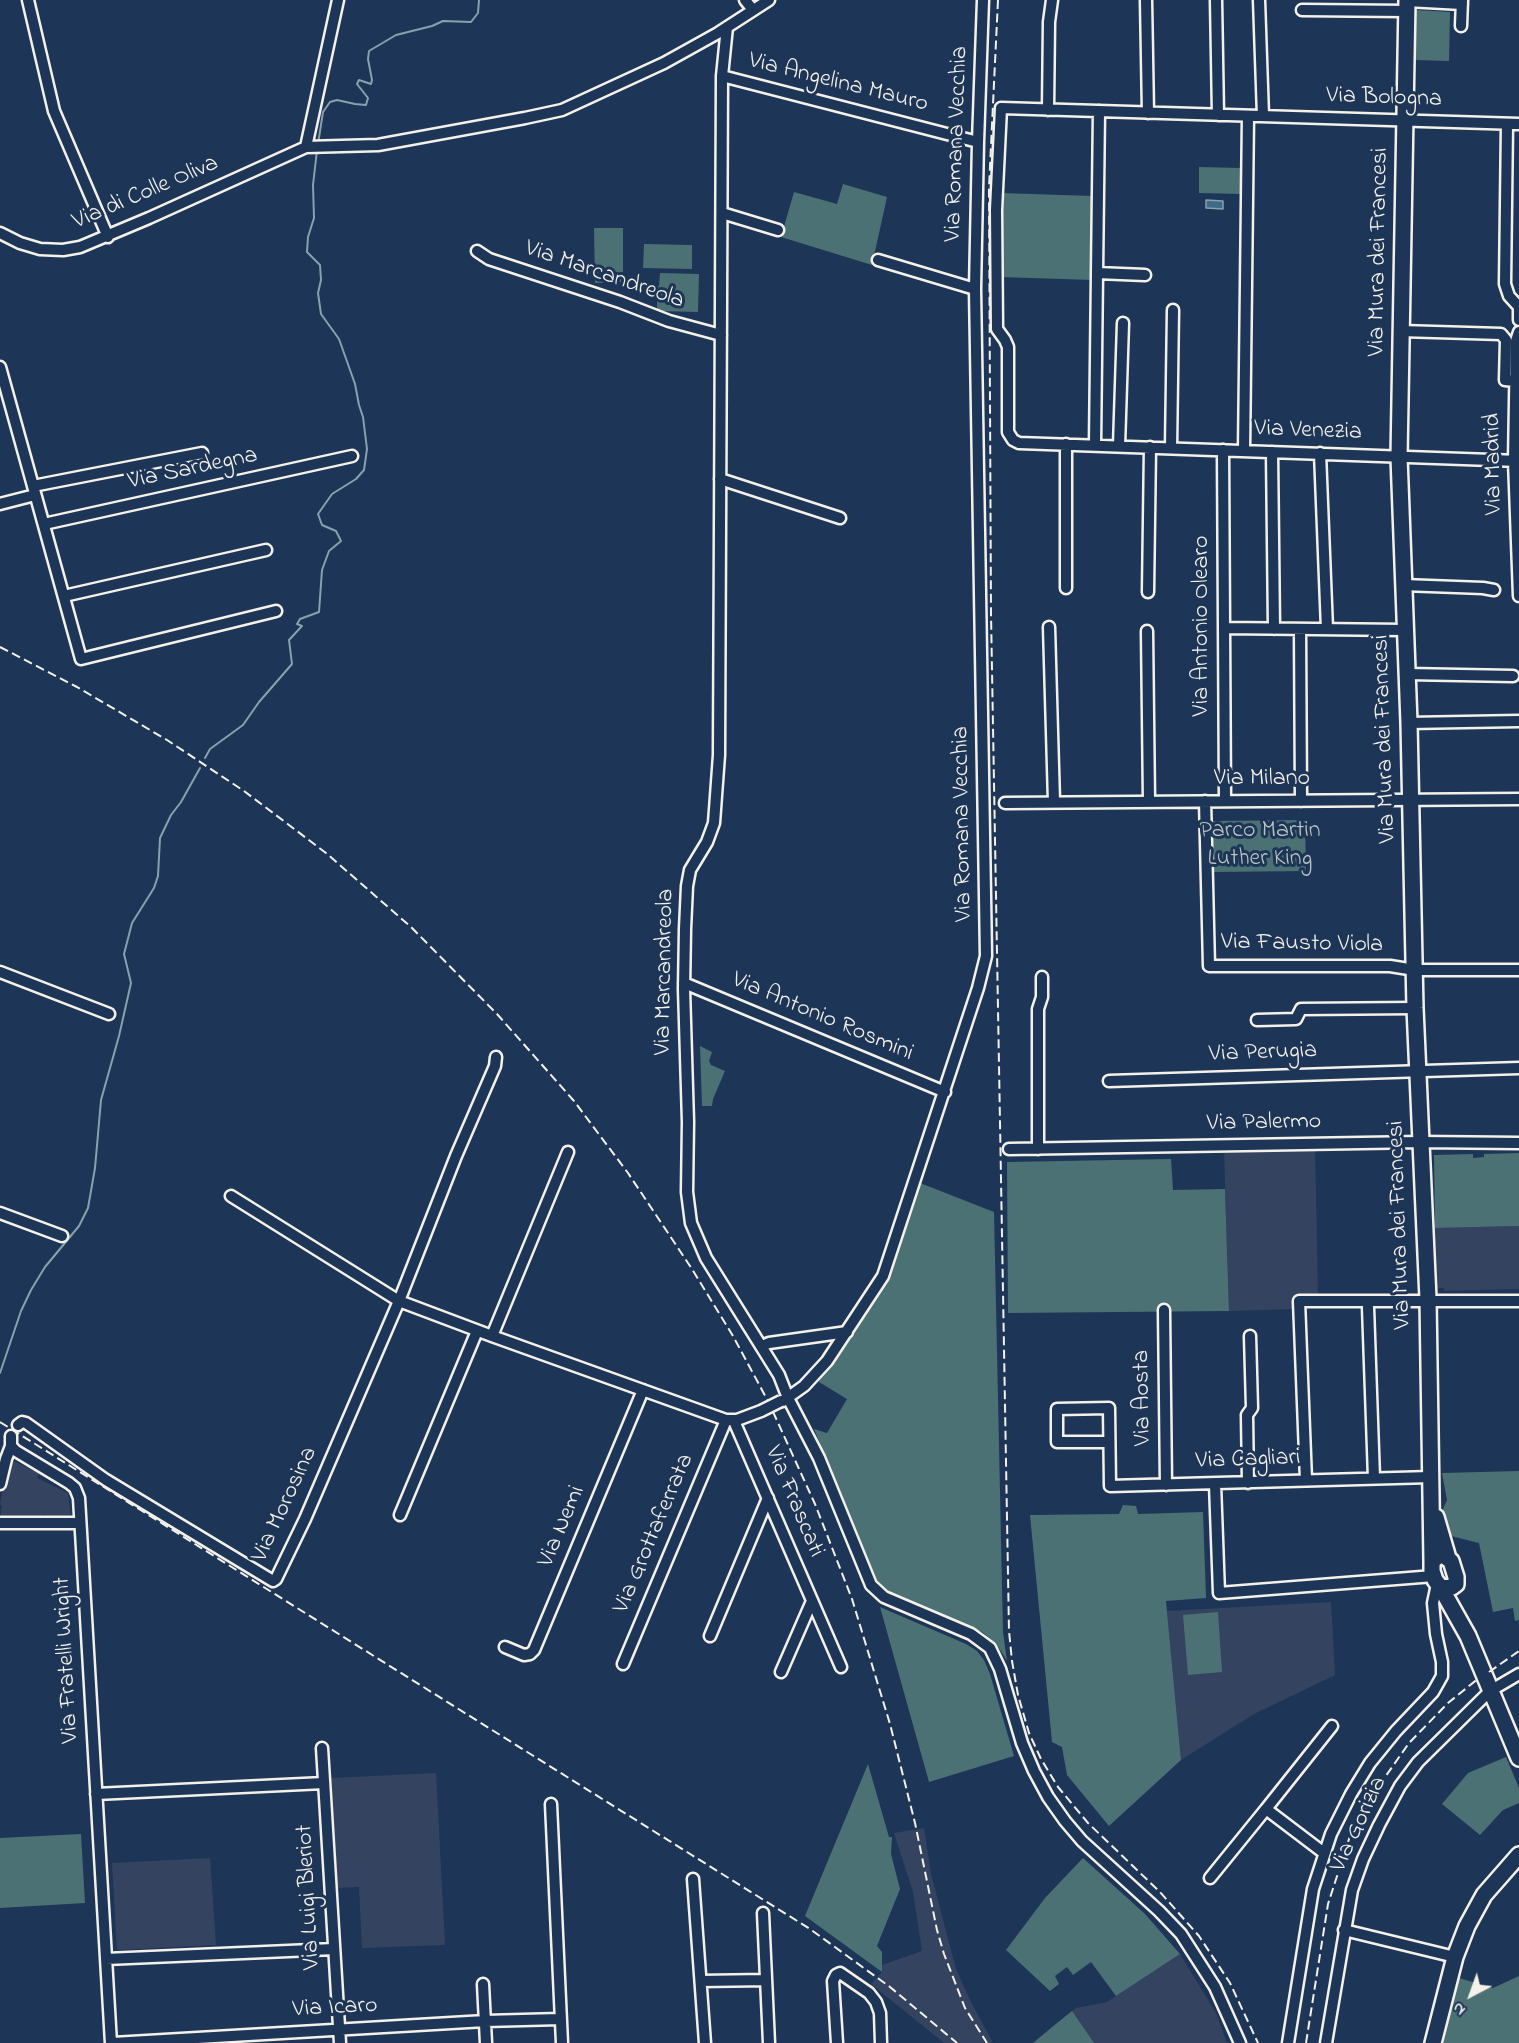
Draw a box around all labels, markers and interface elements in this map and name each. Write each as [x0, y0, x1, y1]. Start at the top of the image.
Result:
street label: Via Romana Vecchia [940, 46, 976, 242]
street label: Via Angelina Mauro [745, 48, 931, 120]
street label: Via Bologna [1326, 83, 1442, 115]
street label: Via Mura dei Francesi [1364, 147, 1396, 357]
street label: Via di Colle Oliva [69, 150, 223, 238]
street label: Via Marcandreola [521, 235, 687, 317]
street label: Via Madrid [1480, 413, 1510, 515]
street label: Via Venezia [1254, 416, 1362, 448]
street label: Via Sardegna [126, 442, 260, 498]
street label: Via Antonio Olearo [1189, 536, 1217, 716]
street label: Via Mura dei Francesi [1368, 634, 1404, 844]
street label: Via Romana Vecchia [948, 726, 980, 922]
street label: Via Milano [1214, 766, 1310, 794]
park label: Parco Martin Luther King [1199, 818, 1321, 874]
street label: Via Marcandreola [650, 888, 682, 1056]
street label: Via Fausto Viola [1221, 929, 1383, 961]
street label: Via Antonio Rosmini [727, 967, 917, 1069]
street label: Via Perugia [1208, 1038, 1318, 1070]
street label: Via Palermo [1207, 1109, 1321, 1139]
street label: Via Mura dei Francesi [1383, 1120, 1419, 1330]
street label: Via Aosta [1129, 1350, 1159, 1446]
street label: Via Frascati [757, 1442, 829, 1562]
street label: Via Morosina [247, 1443, 325, 1567]
street label: Via Cagliari [1195, 1445, 1301, 1477]
street label: Via Grottaferrata [608, 1450, 702, 1618]
street label: Via Nemi [533, 1482, 593, 1572]
street label: Via Fratelli Wright [49, 1576, 87, 1744]
street label: Via Gorizia [1325, 1773, 1395, 1877]
street label: Via Luigi Bleriot [292, 1824, 328, 1970]
north arrow [1441, 1965, 1501, 2025]
street label: Via Icaro [292, 1992, 378, 2026]
text: N [1447, 1996, 1471, 2021]

